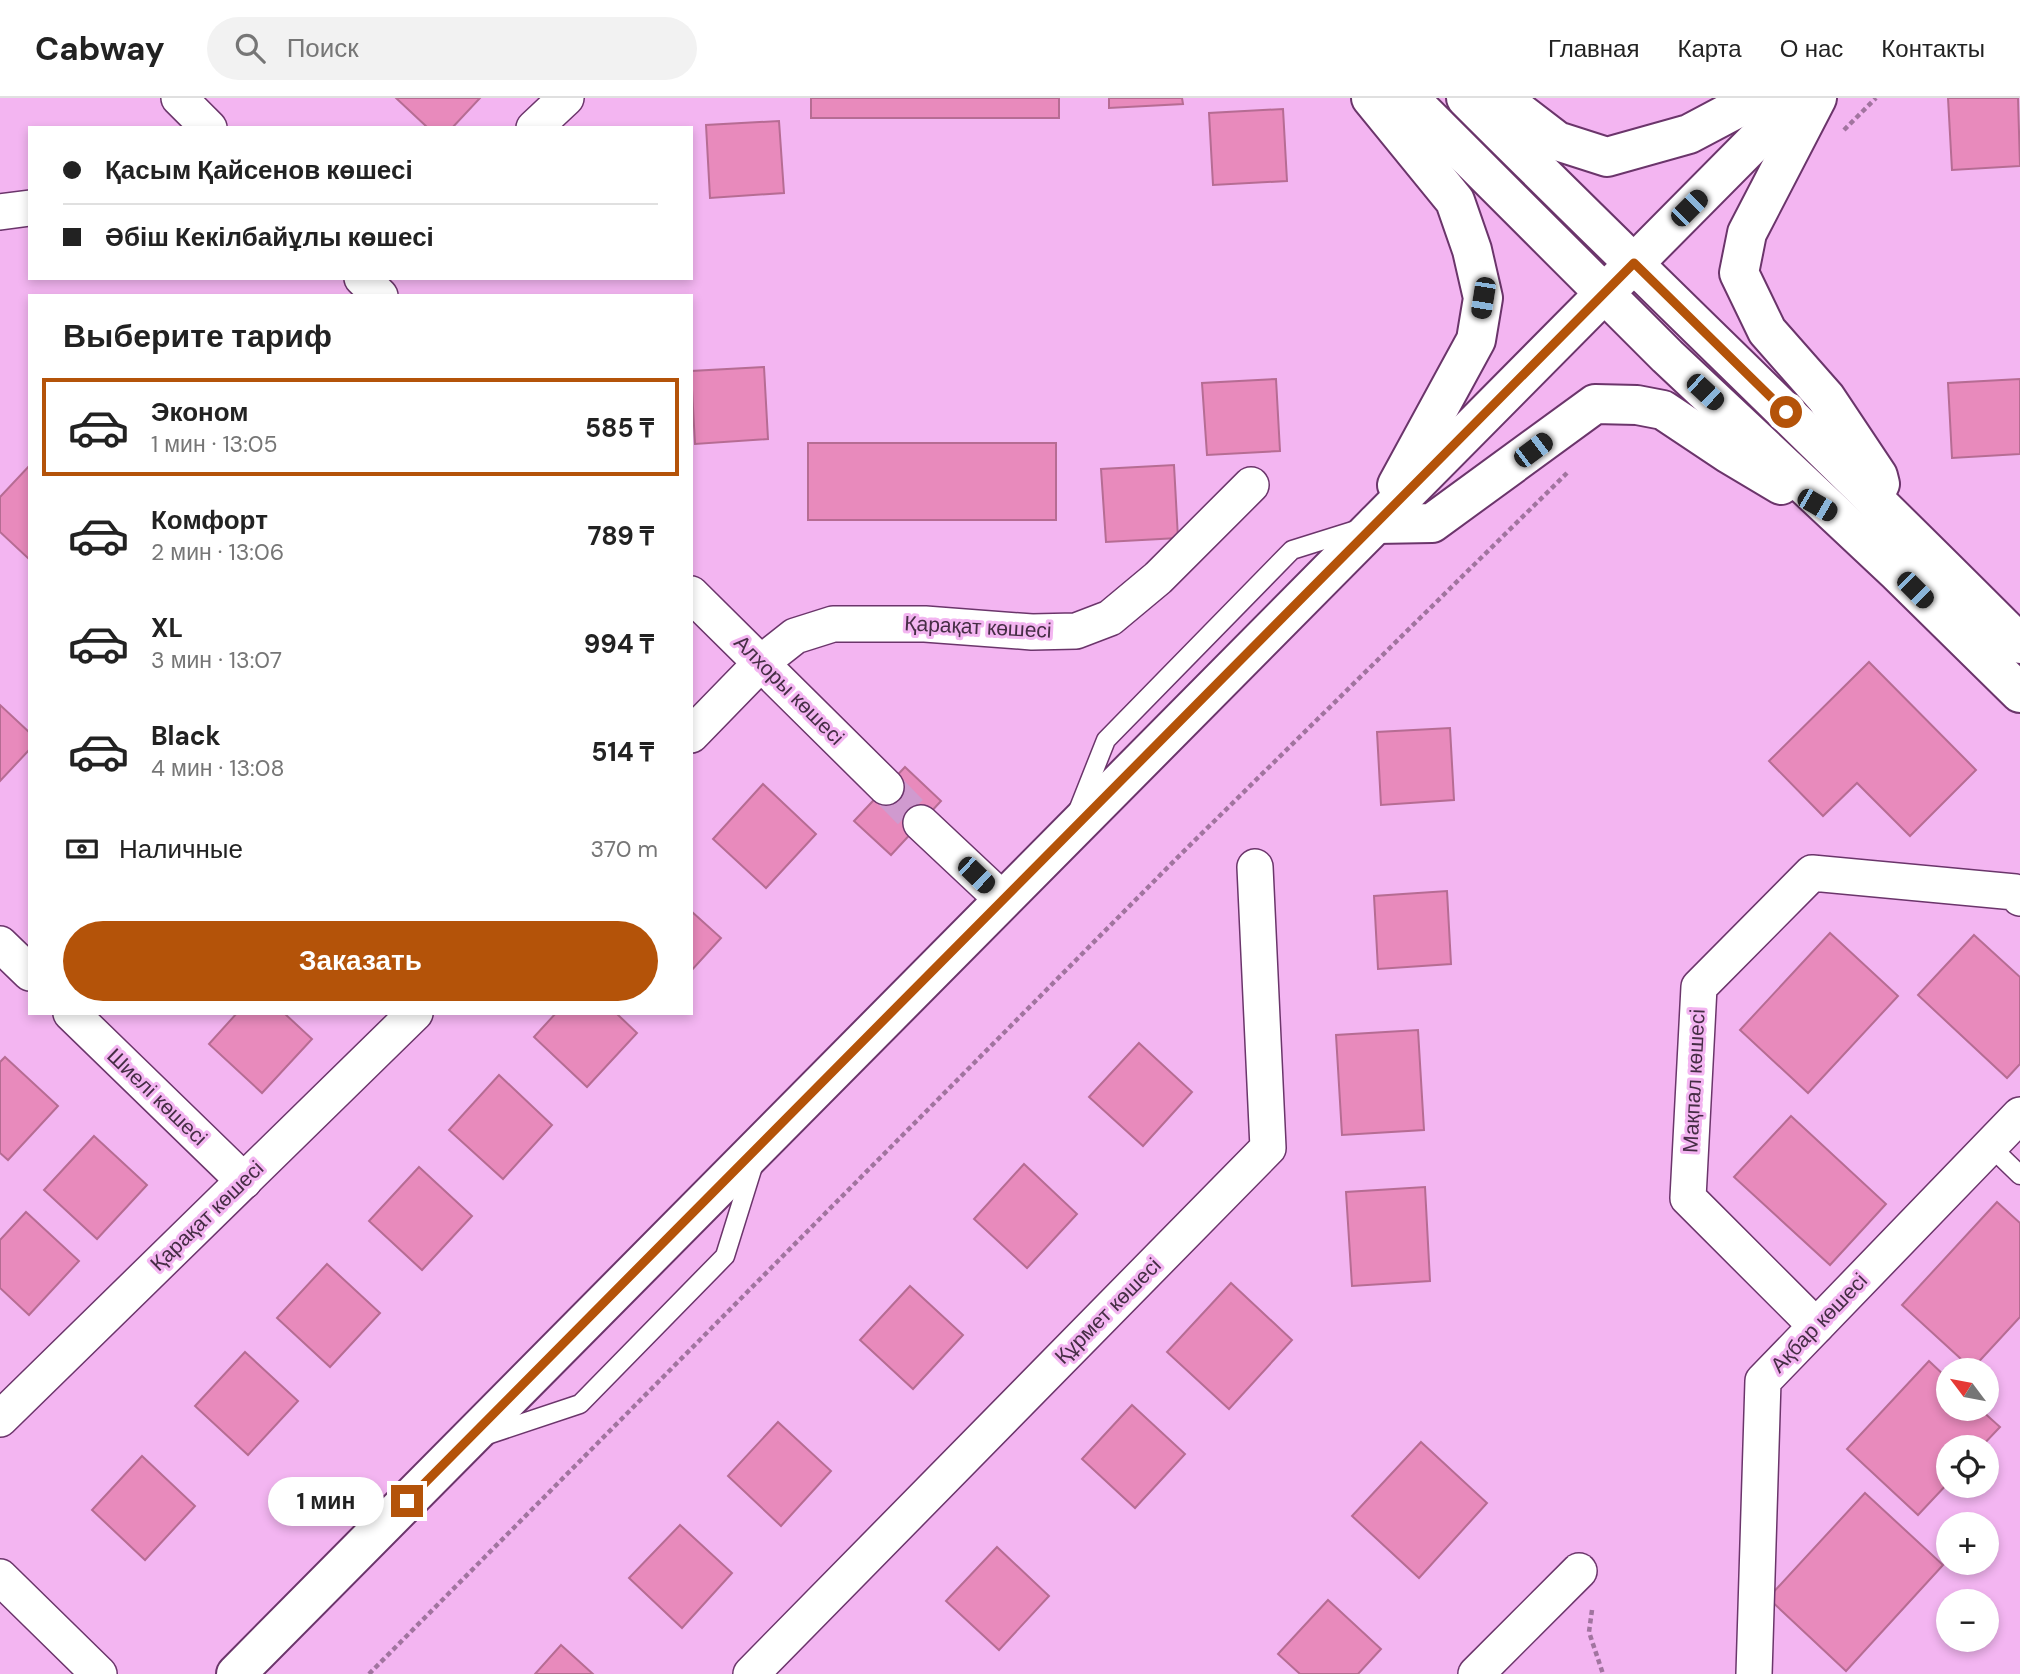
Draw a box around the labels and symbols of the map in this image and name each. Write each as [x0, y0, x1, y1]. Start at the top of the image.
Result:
car [1667, 186, 1712, 230]
car [1470, 276, 1497, 320]
car [1683, 370, 1728, 414]
route start [1770, 396, 1802, 428]
car [1510, 429, 1557, 471]
car [1794, 485, 1841, 525]
car [1893, 568, 1938, 612]
street label: Қарақат көшесі [904, 609, 1052, 645]
street label: Алхоры көшесі [728, 629, 850, 751]
car [954, 853, 999, 897]
street label: Мақпал көшесі [1676, 1008, 1712, 1154]
street label: Шиелі көшесі [101, 1042, 213, 1152]
street label: Қарақат көшесі [144, 1155, 270, 1277]
street label: Құрмет көшесі [1049, 1252, 1167, 1370]
street label: Ақбар көшесі [1764, 1267, 1874, 1379]
north arrow [1936, 1358, 1998, 1421]
callout: 1 мин [267, 1476, 382, 1526]
route end [391, 1485, 423, 1517]

